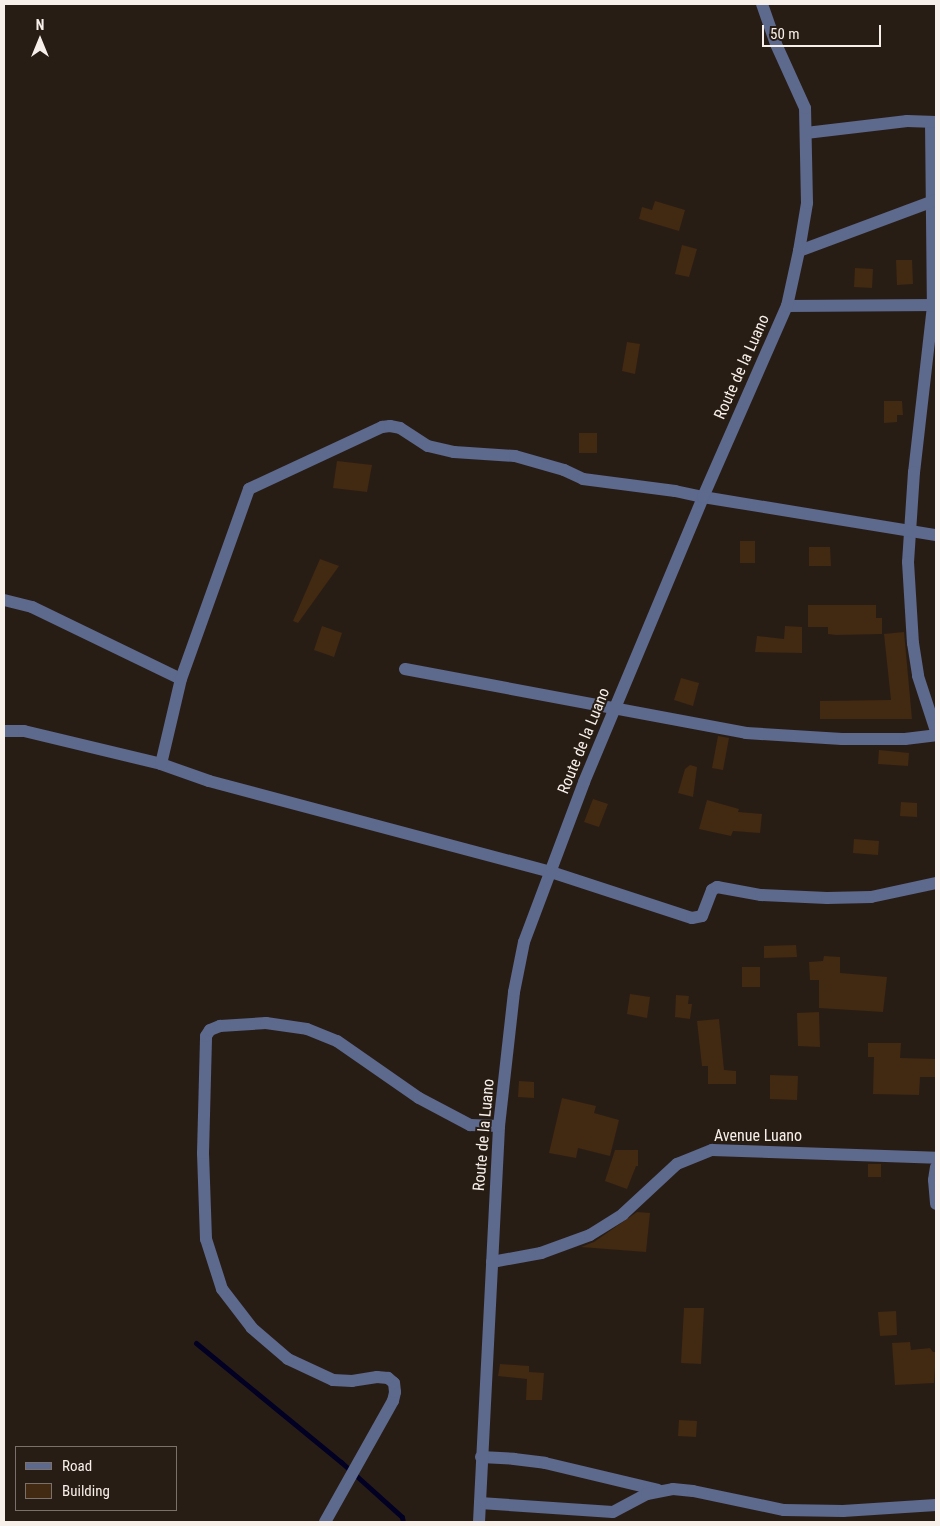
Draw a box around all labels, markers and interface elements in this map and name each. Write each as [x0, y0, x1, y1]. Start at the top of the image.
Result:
north arrow [15, 15, 65, 65]
scale bar [765, 15, 884, 47]
text: N [36, 17, 44, 33]
text: 50 m [770, 25, 800, 43]
street label: Route de la Luano [710, 312, 774, 422]
street label: Route de la Luano [554, 685, 614, 797]
street label: Route de la Luano [470, 1078, 498, 1192]
street label: Avenue Luano [714, 1126, 802, 1146]
legend [15, 1446, 178, 1511]
text: Road [62, 1457, 92, 1475]
text: Building [62, 1482, 110, 1500]

